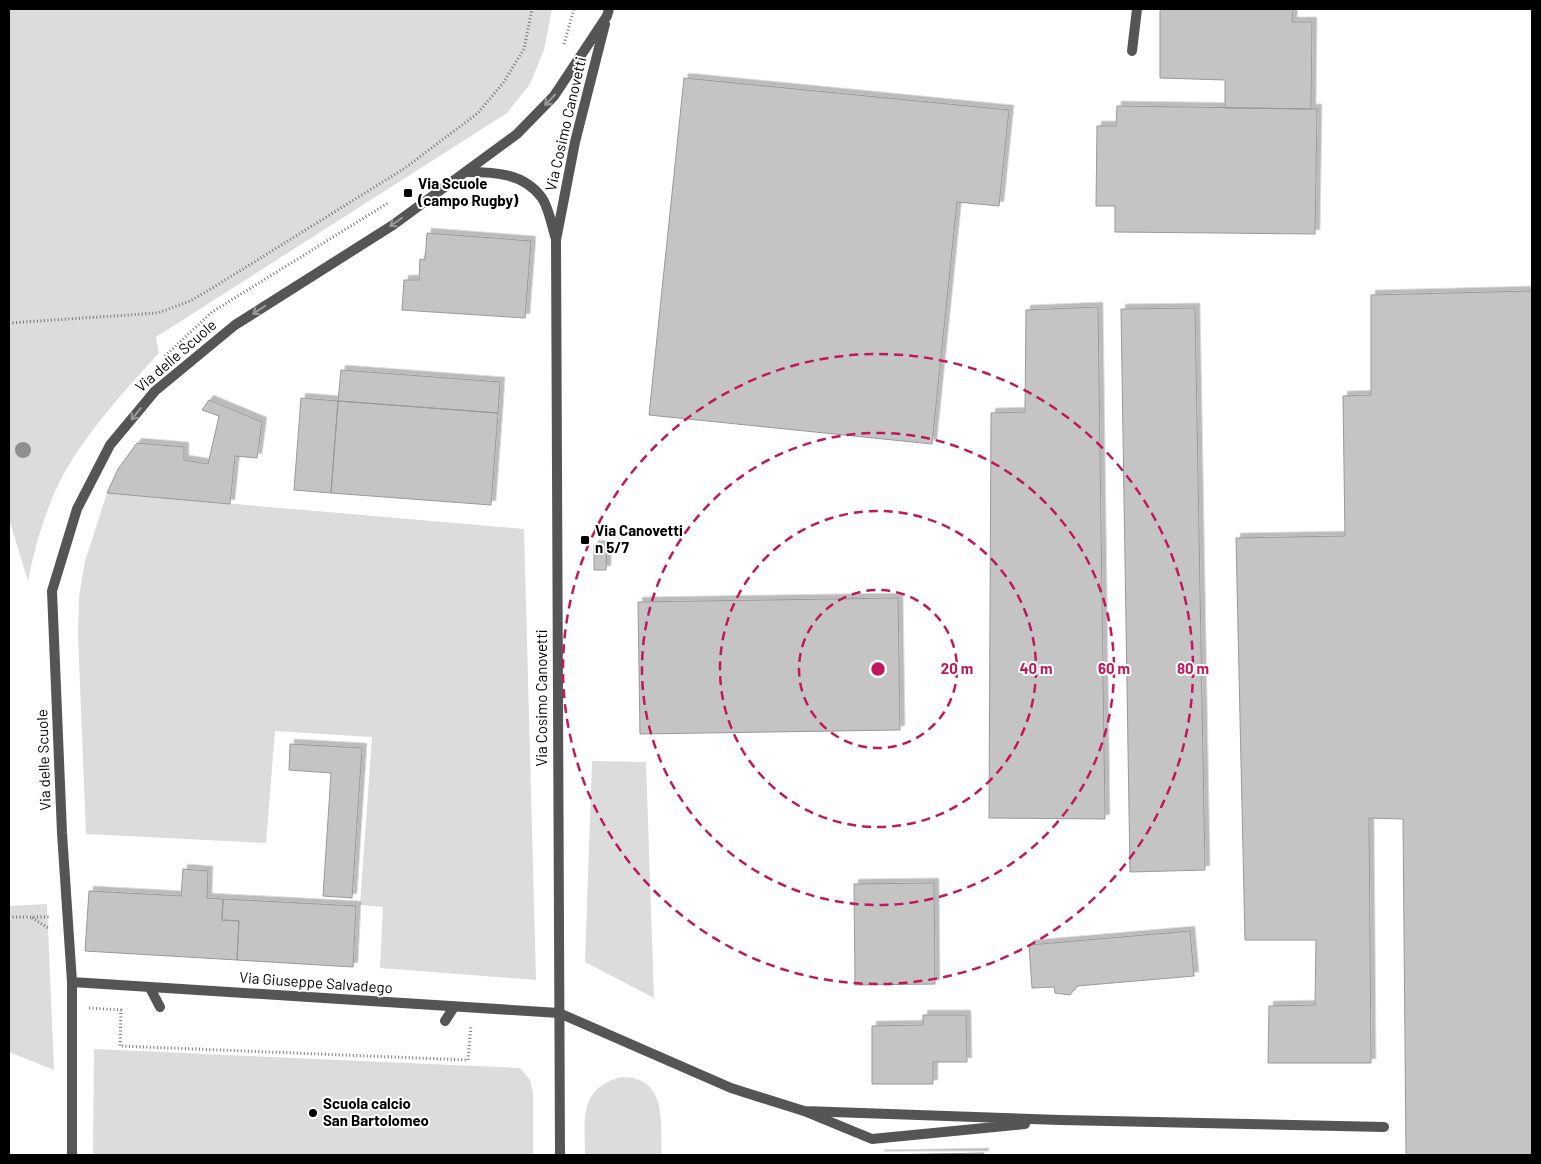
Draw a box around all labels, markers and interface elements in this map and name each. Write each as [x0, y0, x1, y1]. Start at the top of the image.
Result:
street label: Via Cosimo Canovetti [541, 55, 589, 193]
one-way arrow [544, 93, 556, 106]
place label: Via Scuole (campo Rugby) [417, 174, 519, 209]
marker: Via Scuole (campo Rugby) [402, 187, 414, 199]
one-way arrow [389, 217, 403, 227]
one-way arrow [253, 305, 267, 315]
street label: Via delle Scuole [131, 315, 220, 395]
one-way arrow [130, 407, 141, 420]
place label: Via Canovetti n 5/7 [595, 521, 683, 556]
marker: Via Canovetti n 5/7 [579, 534, 591, 546]
street label: Via Cosimo Canovetti [532, 629, 550, 767]
text: 20 m [941, 659, 973, 677]
text: 40 m [1019, 659, 1053, 677]
text: 60 m [1098, 659, 1130, 677]
text: 80 m [1177, 659, 1209, 677]
centre of rings [869, 660, 887, 678]
street label: Via delle Scuole [32, 709, 54, 811]
street label: Via Giuseppe Salvadego [239, 968, 393, 996]
place label: Scuola calcio San Bartolomeo [323, 1094, 429, 1129]
marker: Scuola calcio San Bartolomeo [307, 1107, 319, 1119]

